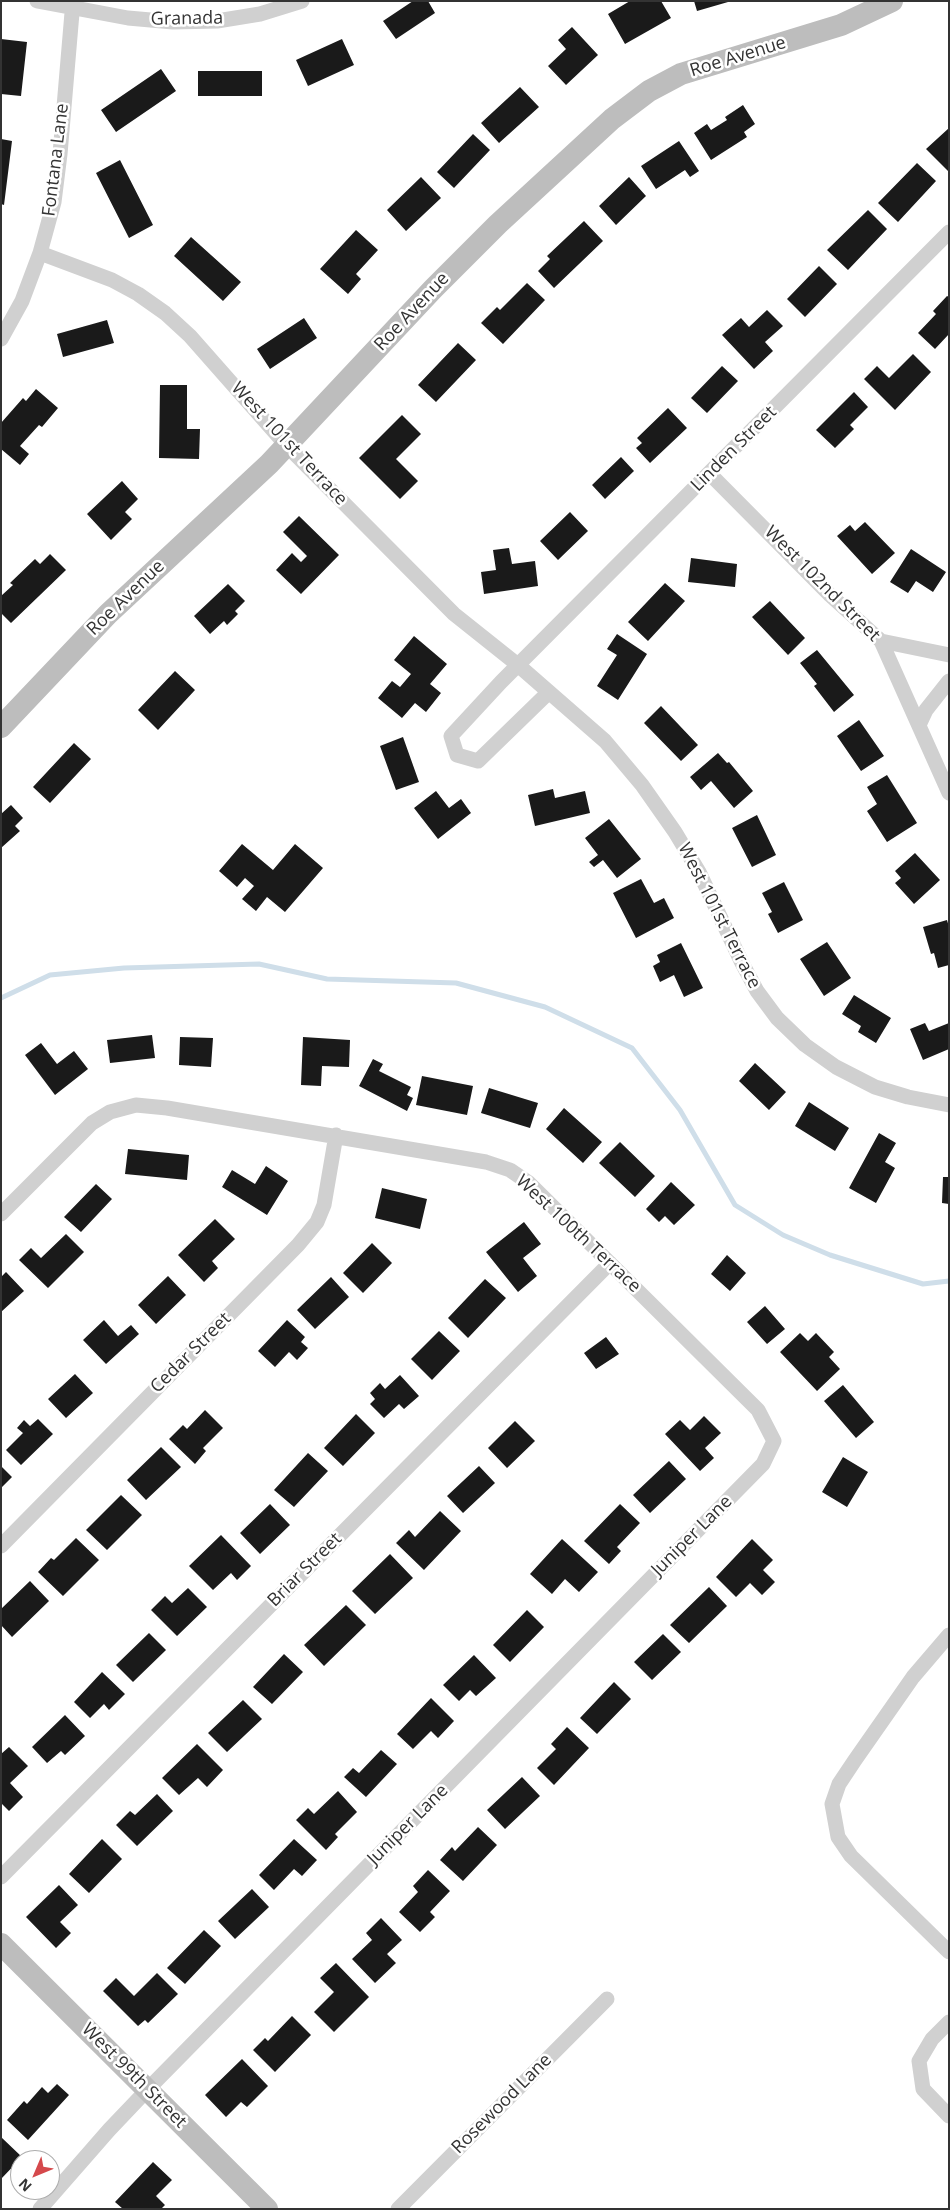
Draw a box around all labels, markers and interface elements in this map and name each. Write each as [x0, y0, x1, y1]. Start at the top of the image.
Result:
street label: Granada [151, 8, 223, 30]
street label: Roe Avenue [687, 32, 789, 82]
street label: Fontana Lane [38, 102, 74, 218]
street label: Roe Avenue [370, 268, 454, 356]
street label: West 101st Terrace [226, 378, 352, 510]
street label: Linden Street [687, 402, 781, 496]
street label: West 102nd Street [760, 522, 884, 646]
street label: Roe Avenue [83, 556, 169, 640]
street label: West 101st Terrace [673, 840, 765, 992]
street label: West 100th Terrace [511, 1171, 645, 1297]
street label: Cedar Street [146, 1308, 236, 1398]
street label: Juniper Lane [647, 1491, 737, 1581]
street label: Briar Street [263, 1528, 347, 1612]
street label: Juniper Lane [363, 1780, 453, 1870]
street label: West 99th Street [77, 2019, 191, 2133]
street label: Rosewood Lane [448, 2050, 556, 2158]
north arrow [10, 2150, 60, 2200]
text: N [14, 2175, 35, 2196]

